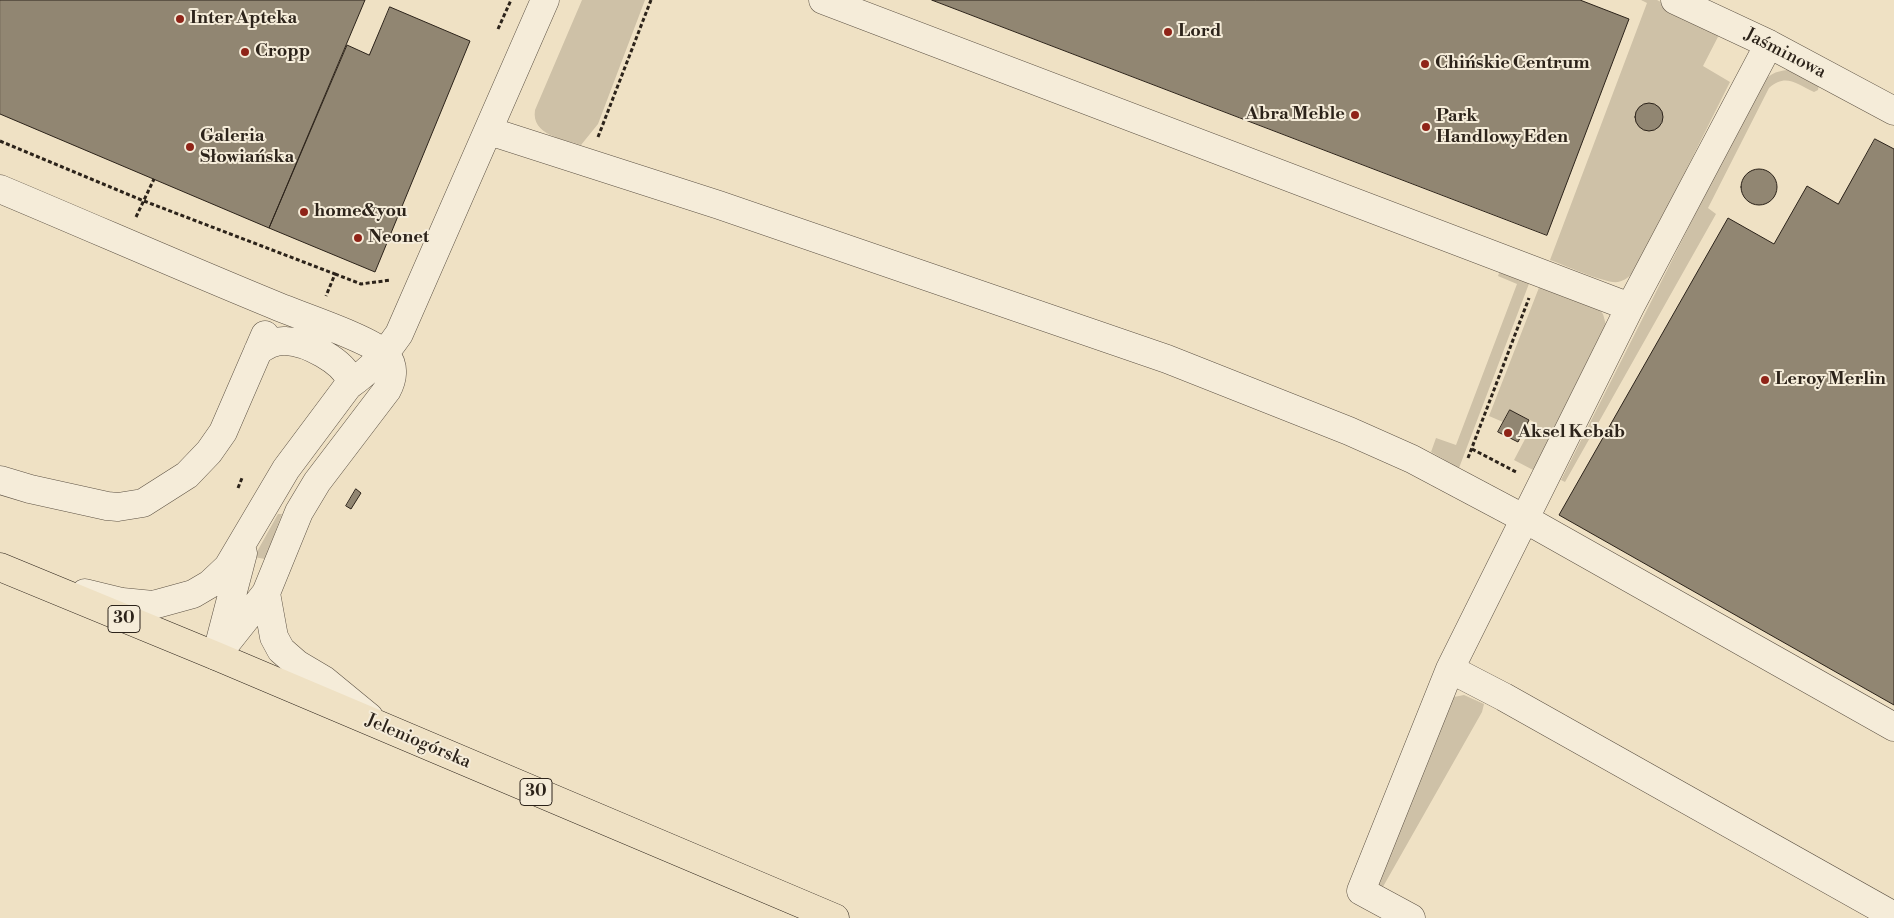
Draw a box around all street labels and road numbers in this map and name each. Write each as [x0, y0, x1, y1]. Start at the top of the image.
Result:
street label: Jaśminowa [1741, 24, 1829, 84]
road number: 30 [108, 606, 140, 632]
street label: Jeleniogórska [362, 710, 474, 774]
road number: 30 [520, 779, 552, 806]

